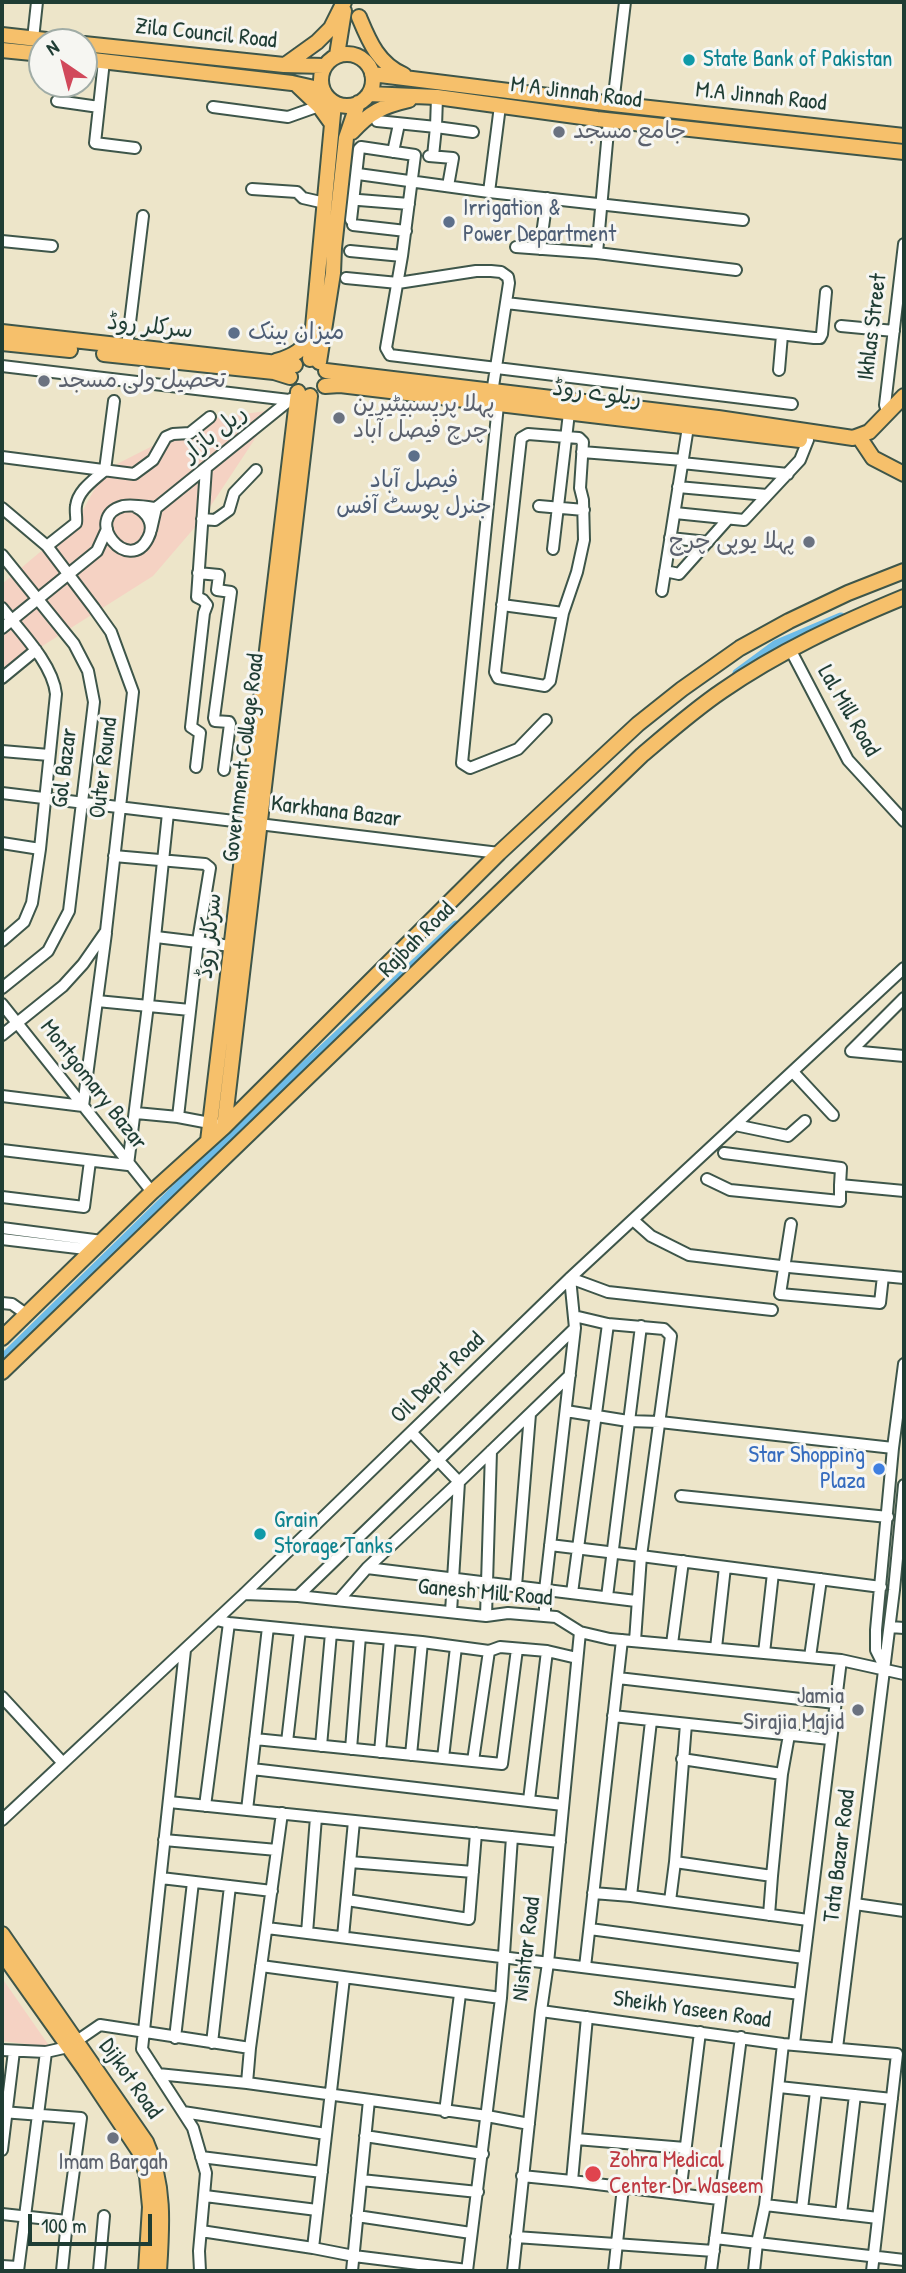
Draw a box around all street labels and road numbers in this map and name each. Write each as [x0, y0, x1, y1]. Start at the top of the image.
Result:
street label: Zila Council Road [134, 13, 278, 55]
street label: M A Jinnah Raod [509, 71, 643, 115]
street label: M.A Jinnah Raod [694, 76, 828, 118]
street label: Ikhlas Street [853, 272, 893, 382]
street label: سرکلر روڈ [106, 309, 194, 345]
street label: ریلوے روڈ [551, 375, 643, 413]
street label: ریل بازار [177, 400, 253, 468]
street label: Government College Road [218, 652, 270, 864]
street label: Lal Mill Road [811, 660, 885, 762]
street label: Outer Round [84, 716, 124, 820]
street label: Gol Bazar [46, 727, 84, 809]
street label: Karkhana Bazar [269, 790, 403, 834]
street label: سرکلر روڈ [192, 892, 228, 980]
street label: Rajbah Road [373, 896, 461, 984]
street label: Montgomary Bazar [34, 1014, 152, 1156]
street label: Oil Depot Road [385, 1327, 491, 1429]
street label: Ganesh Mill Road [416, 1573, 554, 1613]
street label: Tata Bazar Road [818, 1788, 862, 1924]
street label: Nishtar Road [507, 1895, 547, 2003]
street label: Sheikh Yaseen Road [611, 1985, 773, 2035]
street label: Dijkot Road [93, 2034, 167, 2124]

